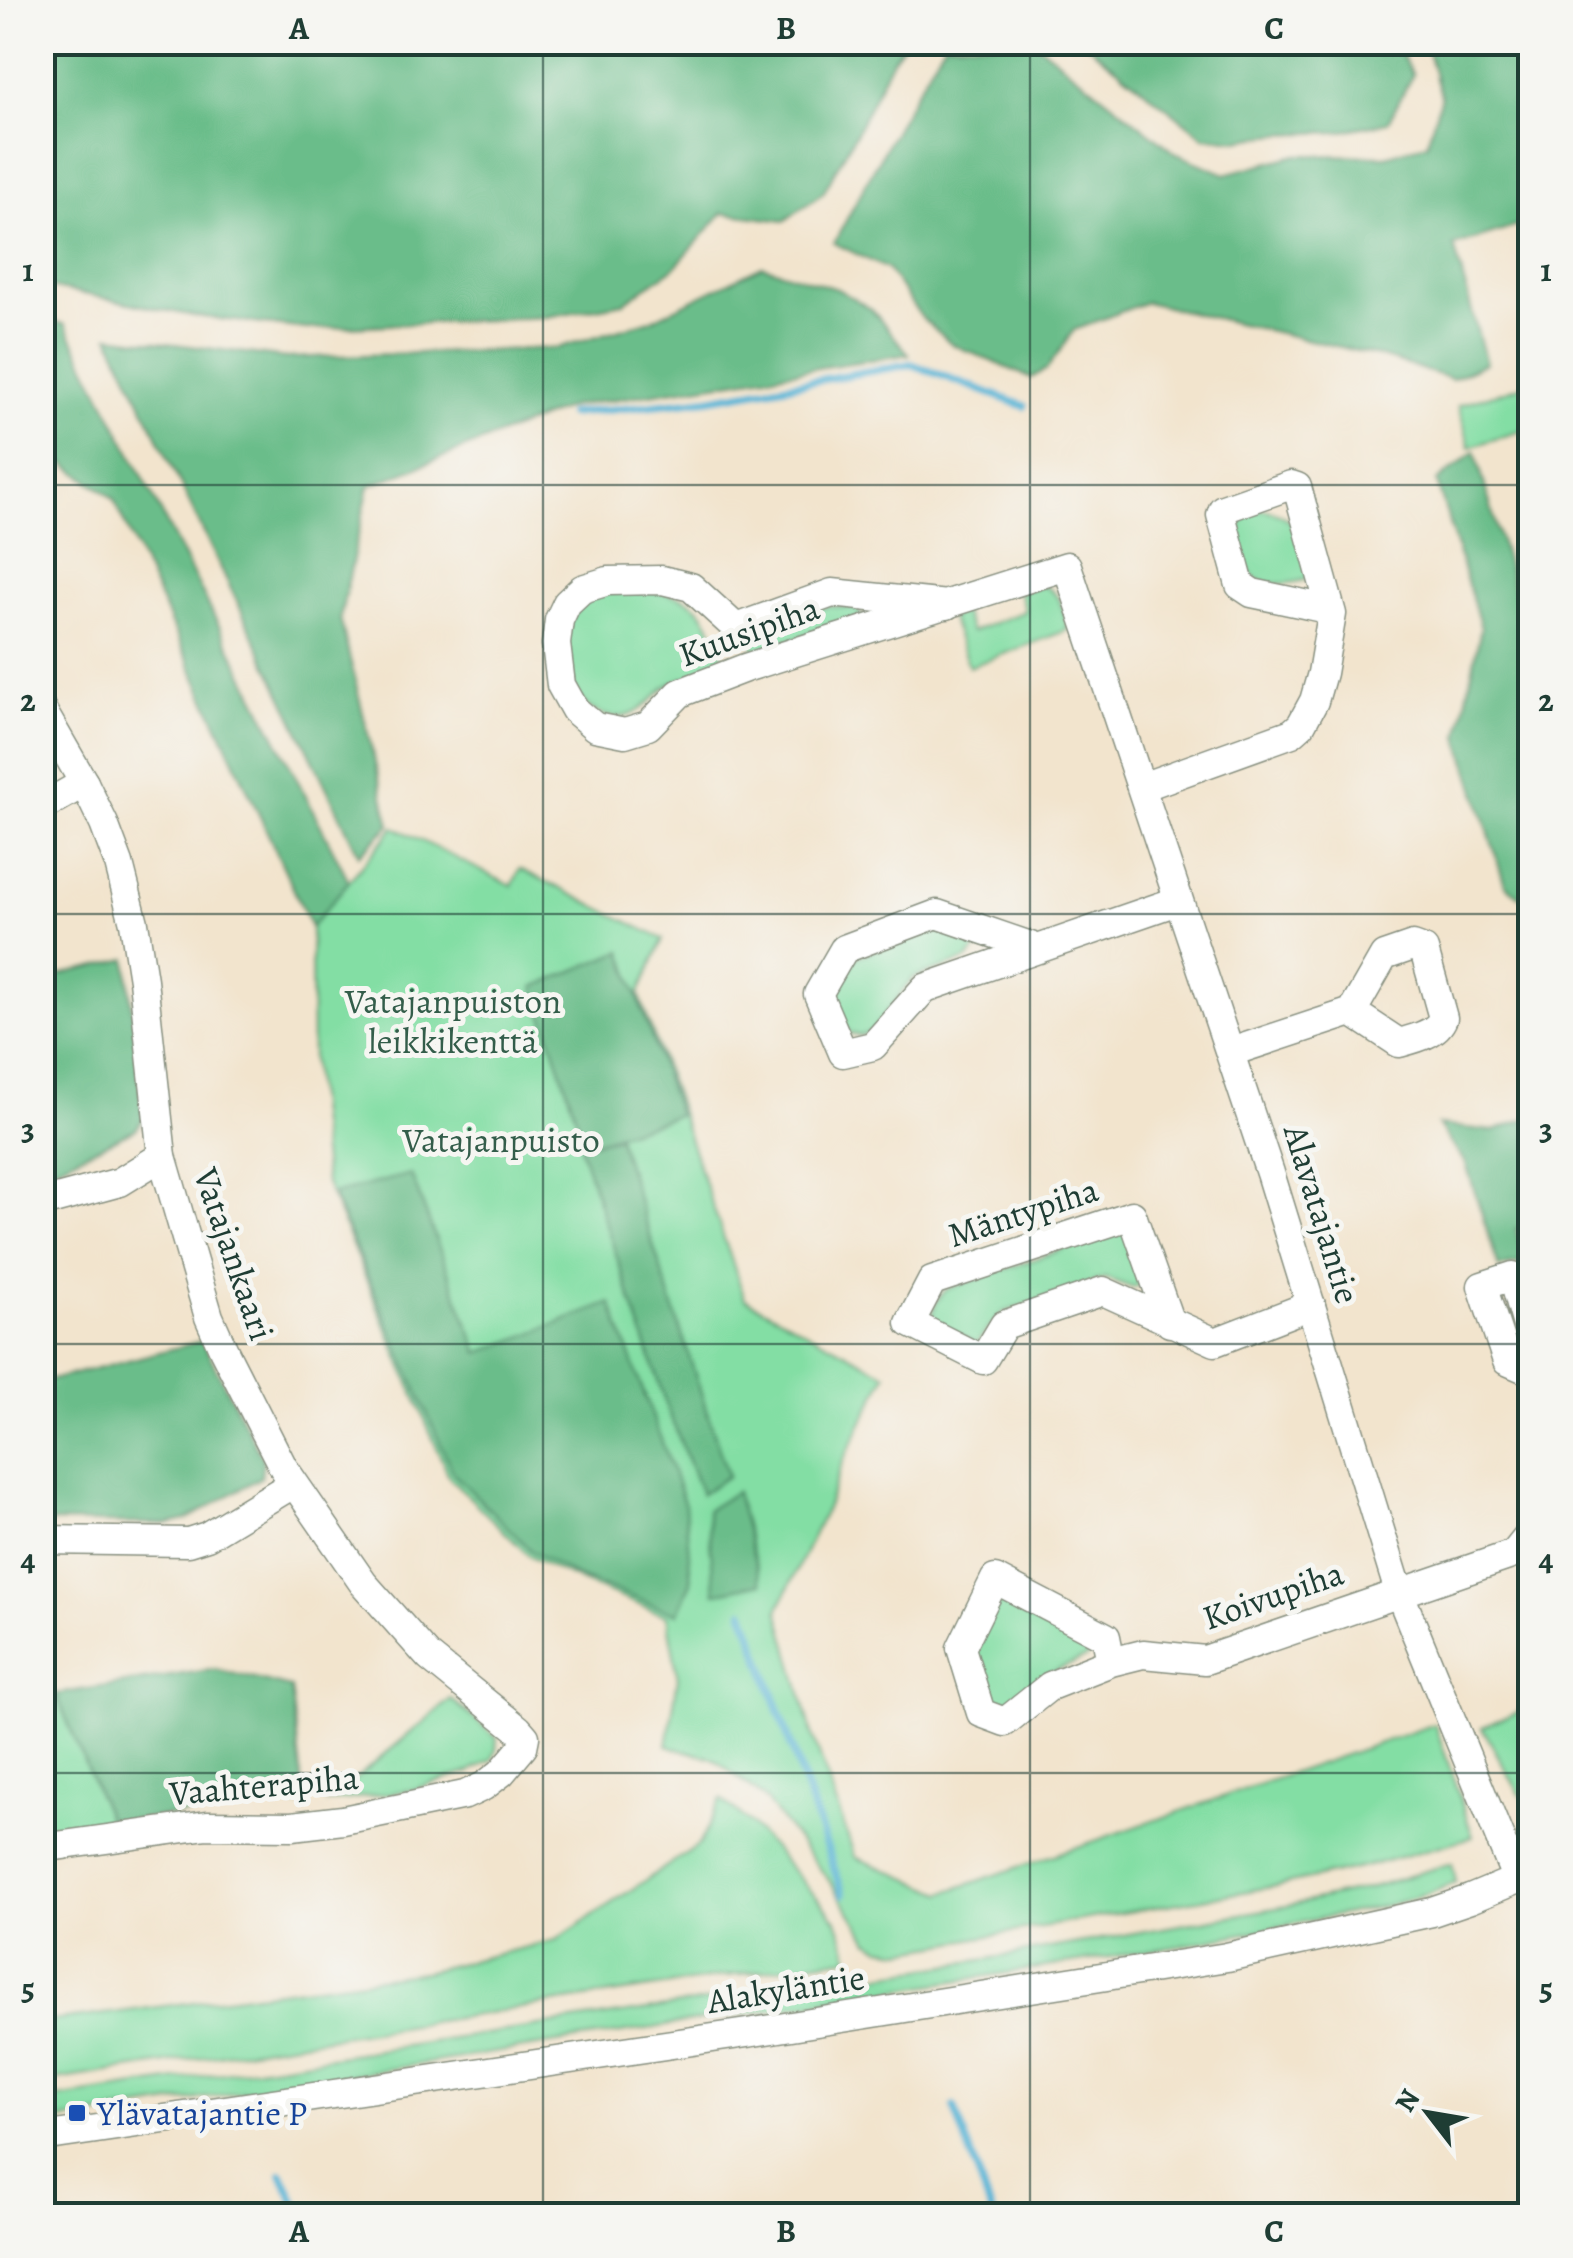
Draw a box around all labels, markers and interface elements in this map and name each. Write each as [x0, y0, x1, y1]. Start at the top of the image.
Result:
text: A [288, 6, 310, 50]
text: B [776, 6, 796, 50]
text: C [1264, 6, 1284, 50]
text: 1 [22, 248, 34, 292]
text: 1 [1540, 248, 1552, 292]
street label: Kuusipiha [672, 583, 827, 679]
text: 2 [20, 678, 36, 722]
text: 2 [1538, 678, 1554, 722]
park label: Vatajanpuiston leikkikenttä [344, 977, 561, 1065]
text: 3 [21, 1107, 35, 1151]
text: 3 [1539, 1107, 1553, 1151]
park label: Vatajanpuisto [401, 1116, 600, 1164]
street label: Alavatajantie [1272, 1118, 1372, 1309]
street label: Vatajankaari [182, 1160, 286, 1347]
street label: Mäntypiha [942, 1165, 1105, 1259]
text: 4 [20, 1537, 36, 1581]
text: 4 [1538, 1537, 1554, 1581]
street label: Koivupiha [1196, 1548, 1351, 1641]
street label: Vaahterapiha [166, 1753, 361, 1817]
street label: Alakyläntie [703, 1953, 868, 2025]
text: 5 [21, 1967, 35, 2011]
text: 5 [1539, 1967, 1553, 2011]
north arrow [1378, 2063, 1478, 2163]
text: N [1386, 2082, 1429, 2119]
place label: Ylävatajantie P [96, 2089, 307, 2137]
marker: Ylävatajantie P [66, 2102, 88, 2124]
text: A [288, 2209, 310, 2253]
text: B [776, 2209, 796, 2253]
text: C [1264, 2209, 1284, 2253]

